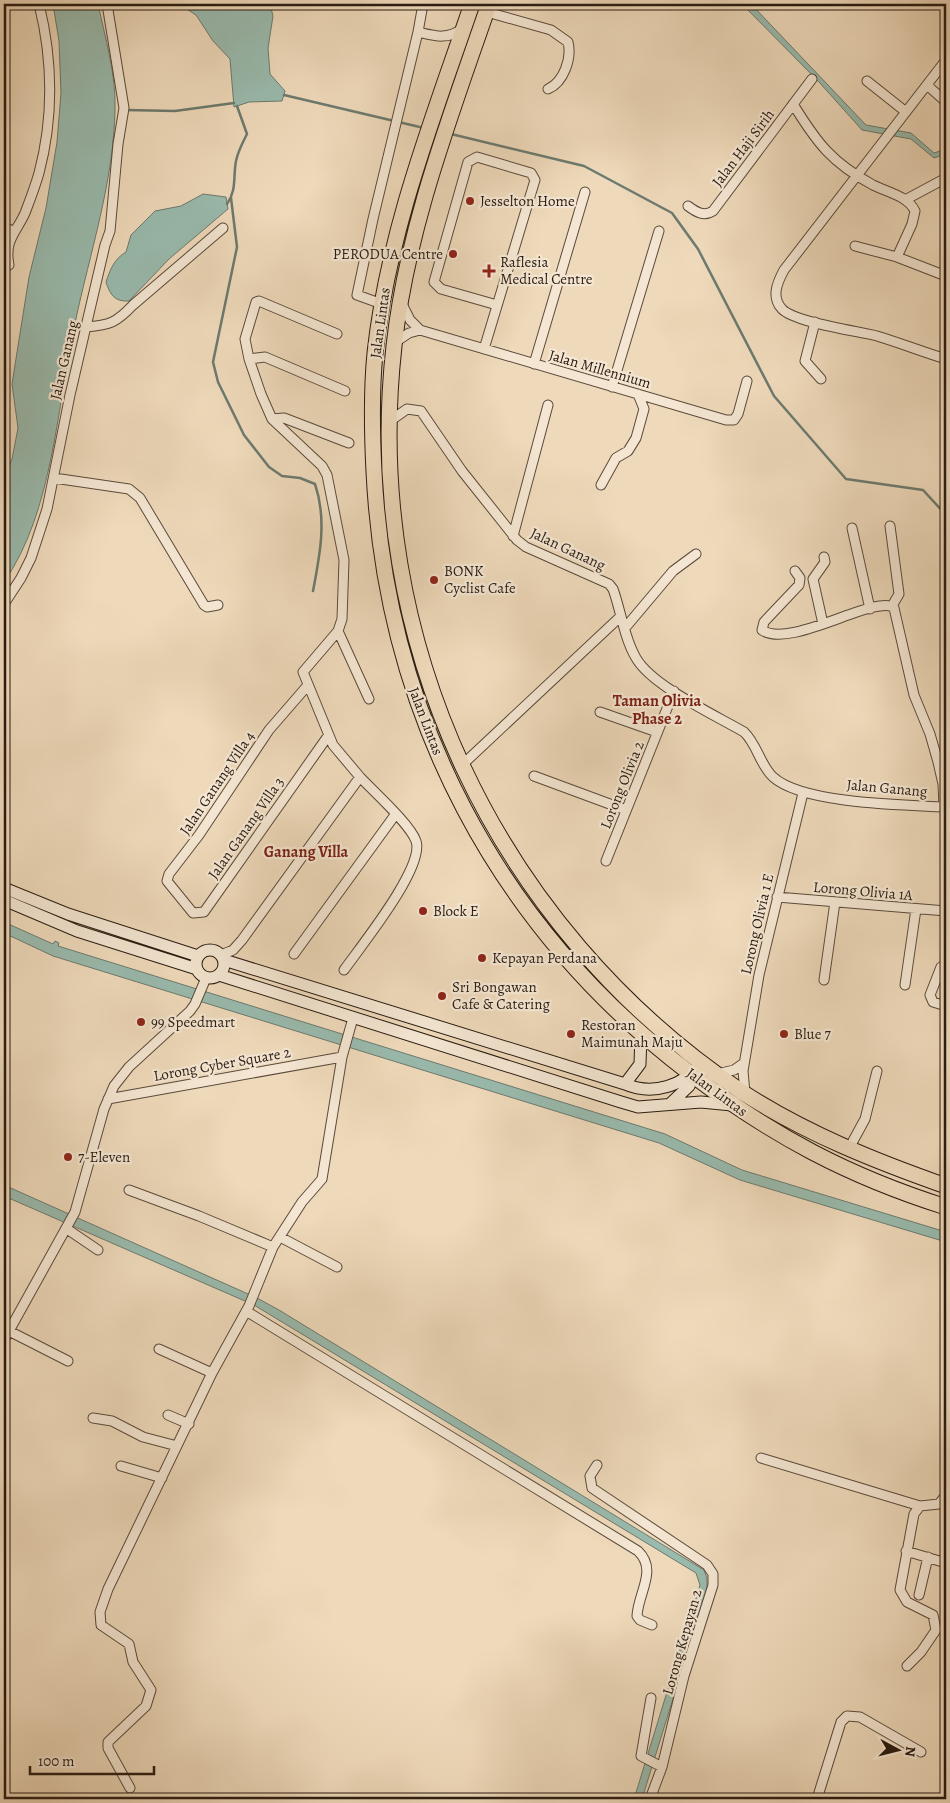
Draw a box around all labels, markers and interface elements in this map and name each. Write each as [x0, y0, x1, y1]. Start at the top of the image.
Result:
street label: Jalan Haji Sirih [707, 105, 779, 191]
place label: Jesselton Home [480, 191, 575, 211]
marker: Jesselton Home [464, 195, 476, 207]
place label: PERODUA Centre [333, 244, 443, 264]
marker: PERODUA Centre [447, 248, 459, 260]
place label: Raflesia Medical Centre [500, 252, 593, 289]
marker: Raflesia Medical Centre [482, 264, 496, 278]
street label: Jalan Lintas [365, 286, 395, 360]
street label: Jalan Ganang [45, 318, 83, 402]
street label: Jalan Millennium [547, 345, 654, 393]
street label: Jalan Ganang [527, 523, 609, 575]
place label: BONK Cyclist Cafe [444, 561, 516, 598]
marker: BONK Cyclist Cafe [428, 574, 440, 586]
street label: Jalan Lintas [404, 684, 448, 758]
district label: Taman Olivia Phase 2 [613, 690, 702, 730]
street label: Jalan Ganang Villa 4 [175, 727, 259, 839]
street label: Lorong Olivia 2 [595, 738, 649, 832]
street label: Jalan Ganang Villa 3 [203, 773, 289, 883]
street label: Jalan Ganang [846, 775, 929, 802]
district label: Ganang Villa [264, 841, 349, 863]
street label: Lorong Olivia 1 E [736, 872, 778, 976]
street label: Lorong Olivia 1A [812, 877, 914, 905]
place label: Block E [433, 901, 479, 921]
marker: Block E [417, 905, 429, 917]
place label: Kepayan Perdana [492, 948, 597, 968]
marker: Kepayan Perdana [476, 952, 488, 964]
place label: Sri Bongawan Cafe & Catering [452, 977, 550, 1014]
marker: Sri Bongawan Cafe & Catering [436, 990, 448, 1002]
place label: 99 Speedmart [151, 1012, 235, 1032]
place label: Restoran Maimunah Maju [581, 1015, 684, 1052]
marker: 99 Speedmart [135, 1016, 147, 1028]
place label: Blue 7 [794, 1024, 831, 1044]
marker: Restoran Maimunah Maju [565, 1028, 577, 1040]
marker: Blue 7 [778, 1028, 790, 1040]
street label: Lorong Cyber Square 2 [152, 1042, 292, 1086]
street label: Jalan Lintas [682, 1063, 752, 1121]
place label: 7-Eleven [78, 1147, 130, 1167]
marker: 7-Eleven [62, 1151, 74, 1163]
street label: Lorong Kepayan 2 [657, 1587, 707, 1697]
north arrow [872, 1726, 922, 1776]
scale bar [30, 1743, 154, 1775]
text: N [900, 1745, 920, 1758]
text: 100 m [38, 1751, 75, 1771]

